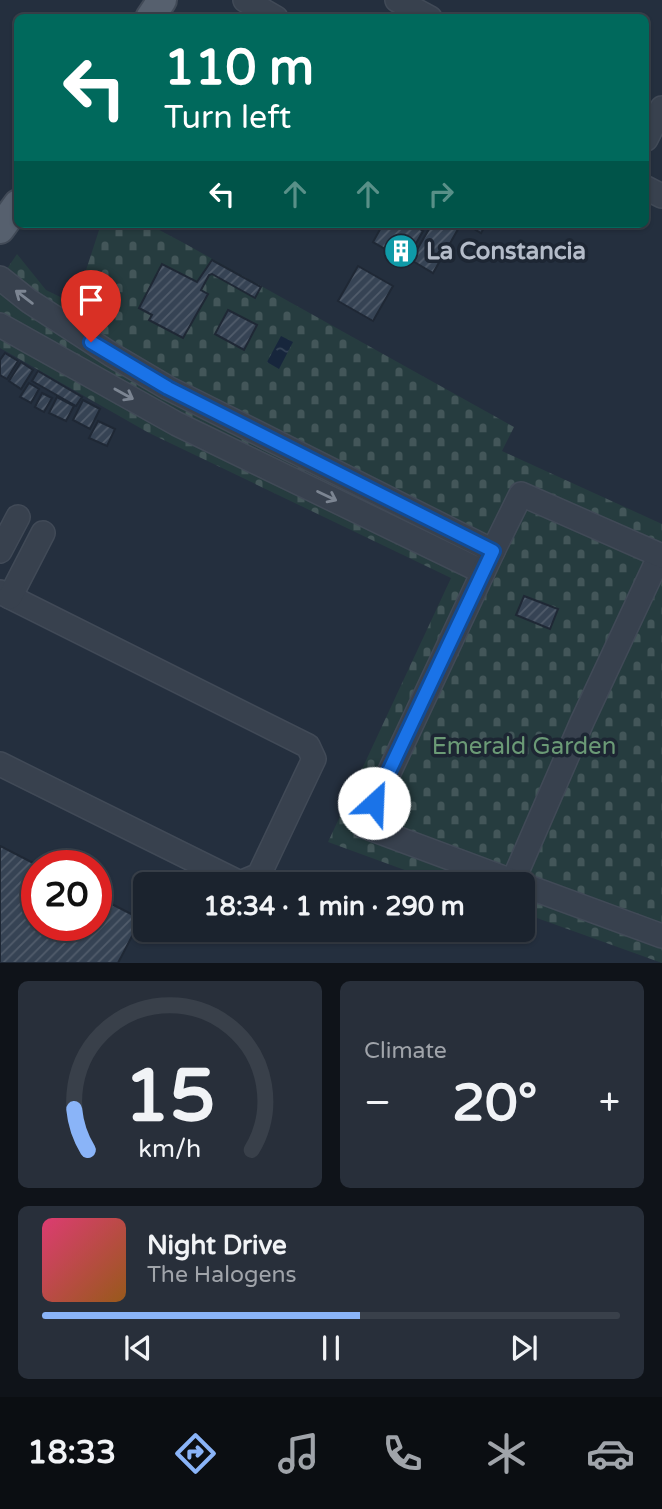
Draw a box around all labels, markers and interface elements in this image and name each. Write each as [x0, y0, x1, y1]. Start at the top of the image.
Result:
text: 110 m [164, 39, 314, 98]
icon: left [49, 42, 140, 133]
text: Turn left [164, 99, 291, 137]
icon: left [203, 175, 241, 213]
icon: ahead [276, 175, 314, 213]
icon: ahead [349, 175, 387, 213]
icon: right [422, 175, 460, 213]
building icon: La Constancia [382, 232, 420, 270]
place label: La Constancia [426, 237, 586, 266]
pin [61, 270, 121, 342]
icon: arrive [72, 281, 110, 319]
one-way arrow [16, 289, 34, 304]
one-way arrow [113, 387, 133, 401]
one-way arrow [316, 490, 337, 503]
park label: Emerald Garden [432, 732, 616, 761]
position arrow [337, 766, 411, 840]
speed limit sign: 20 [21, 850, 112, 941]
text: 18:34 · 1 min · 290 m [203, 891, 465, 922]
text: Climate [364, 1037, 447, 1065]
text: 15 [124, 1054, 216, 1142]
text: 20° [452, 1072, 537, 1135]
text: − [364, 1080, 391, 1126]
text: + [599, 1080, 620, 1126]
text: km/h [139, 1134, 201, 1164]
text: Night Drive [147, 1230, 287, 1261]
text: The Halogens [147, 1261, 296, 1289]
icon: previous [119, 1329, 157, 1367]
icon: pause [312, 1329, 350, 1367]
icon: next [505, 1329, 543, 1367]
icon: directions [171, 1429, 220, 1478]
icon: music [274, 1429, 323, 1478]
icon: phone [378, 1429, 427, 1478]
icon: climate [482, 1429, 531, 1478]
icon: car [586, 1429, 635, 1478]
text: 18:33 [27, 1434, 116, 1472]

